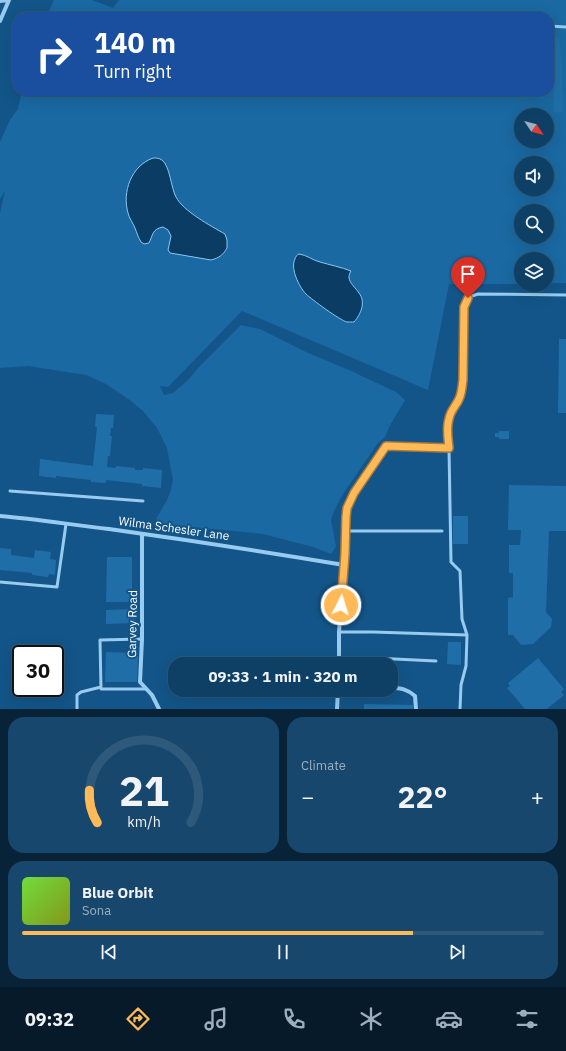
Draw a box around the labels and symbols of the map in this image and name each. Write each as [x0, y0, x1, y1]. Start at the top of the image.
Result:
north arrow [514, 108, 554, 148]
pin [451, 257, 485, 298]
street label: Wilma Schesler Lane [118, 513, 231, 543]
position arrow [320, 584, 362, 626]
street label: Garvey Road [124, 590, 140, 658]
speed limit sign: 30 [12, 645, 64, 697]

